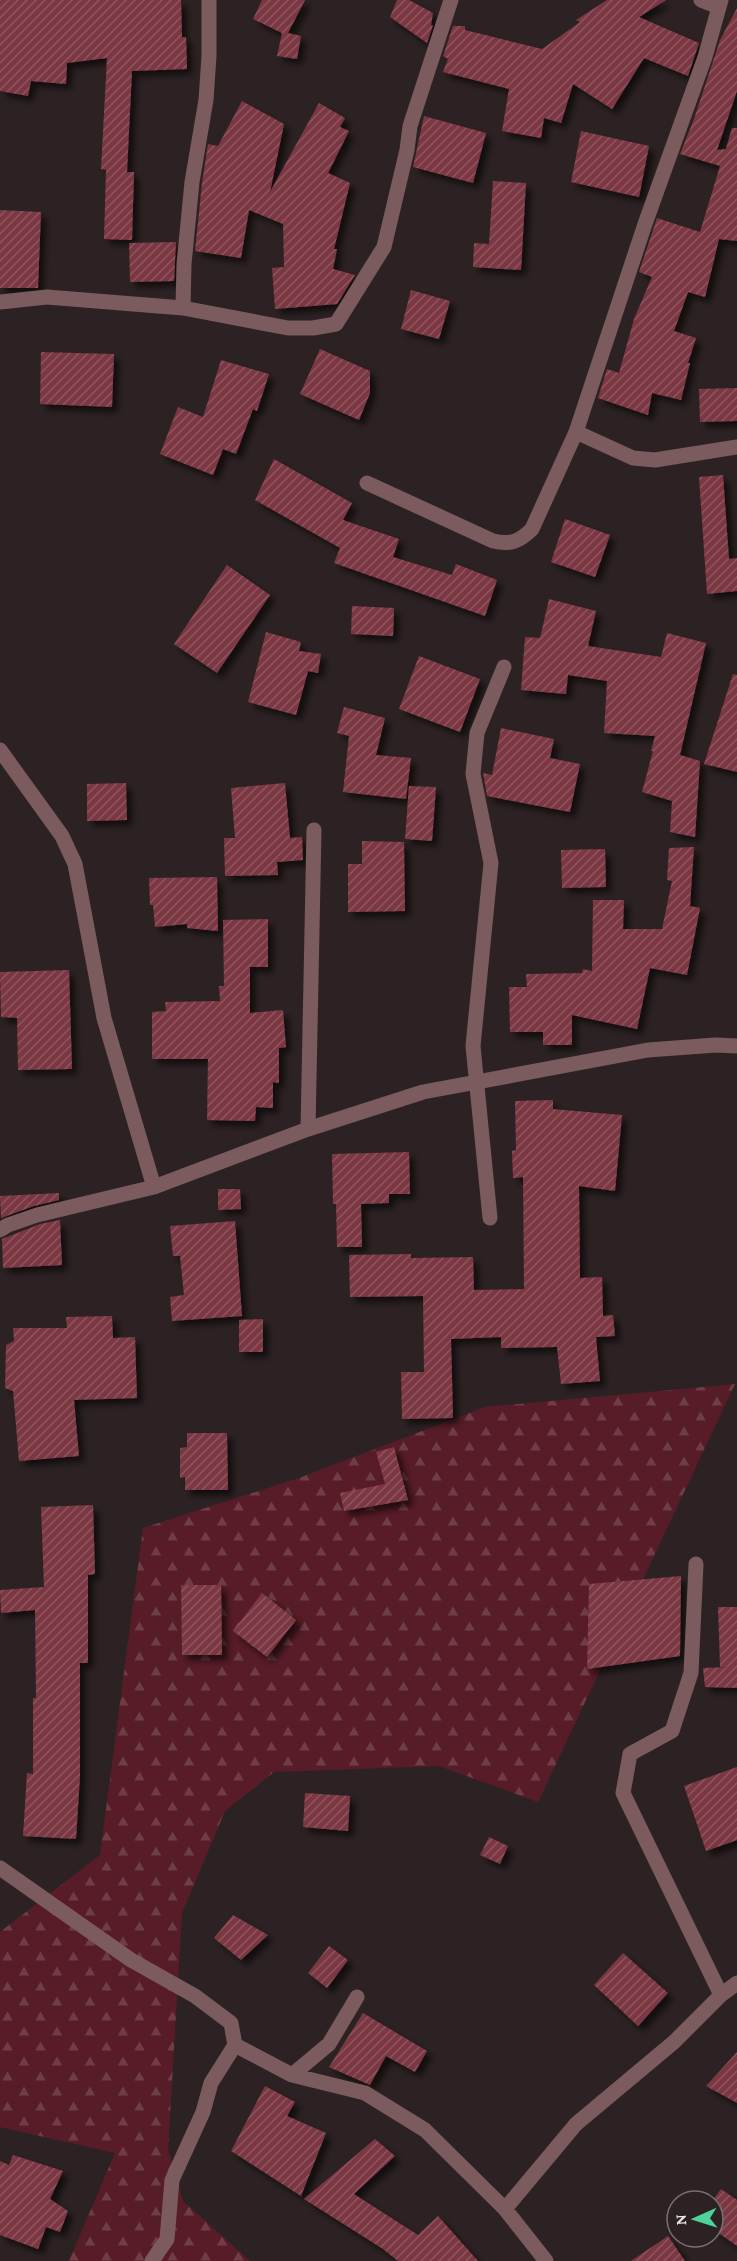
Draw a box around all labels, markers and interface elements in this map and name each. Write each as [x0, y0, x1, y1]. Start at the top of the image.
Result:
north arrow [665, 2189, 725, 2249]
text: N [672, 2214, 689, 2226]

